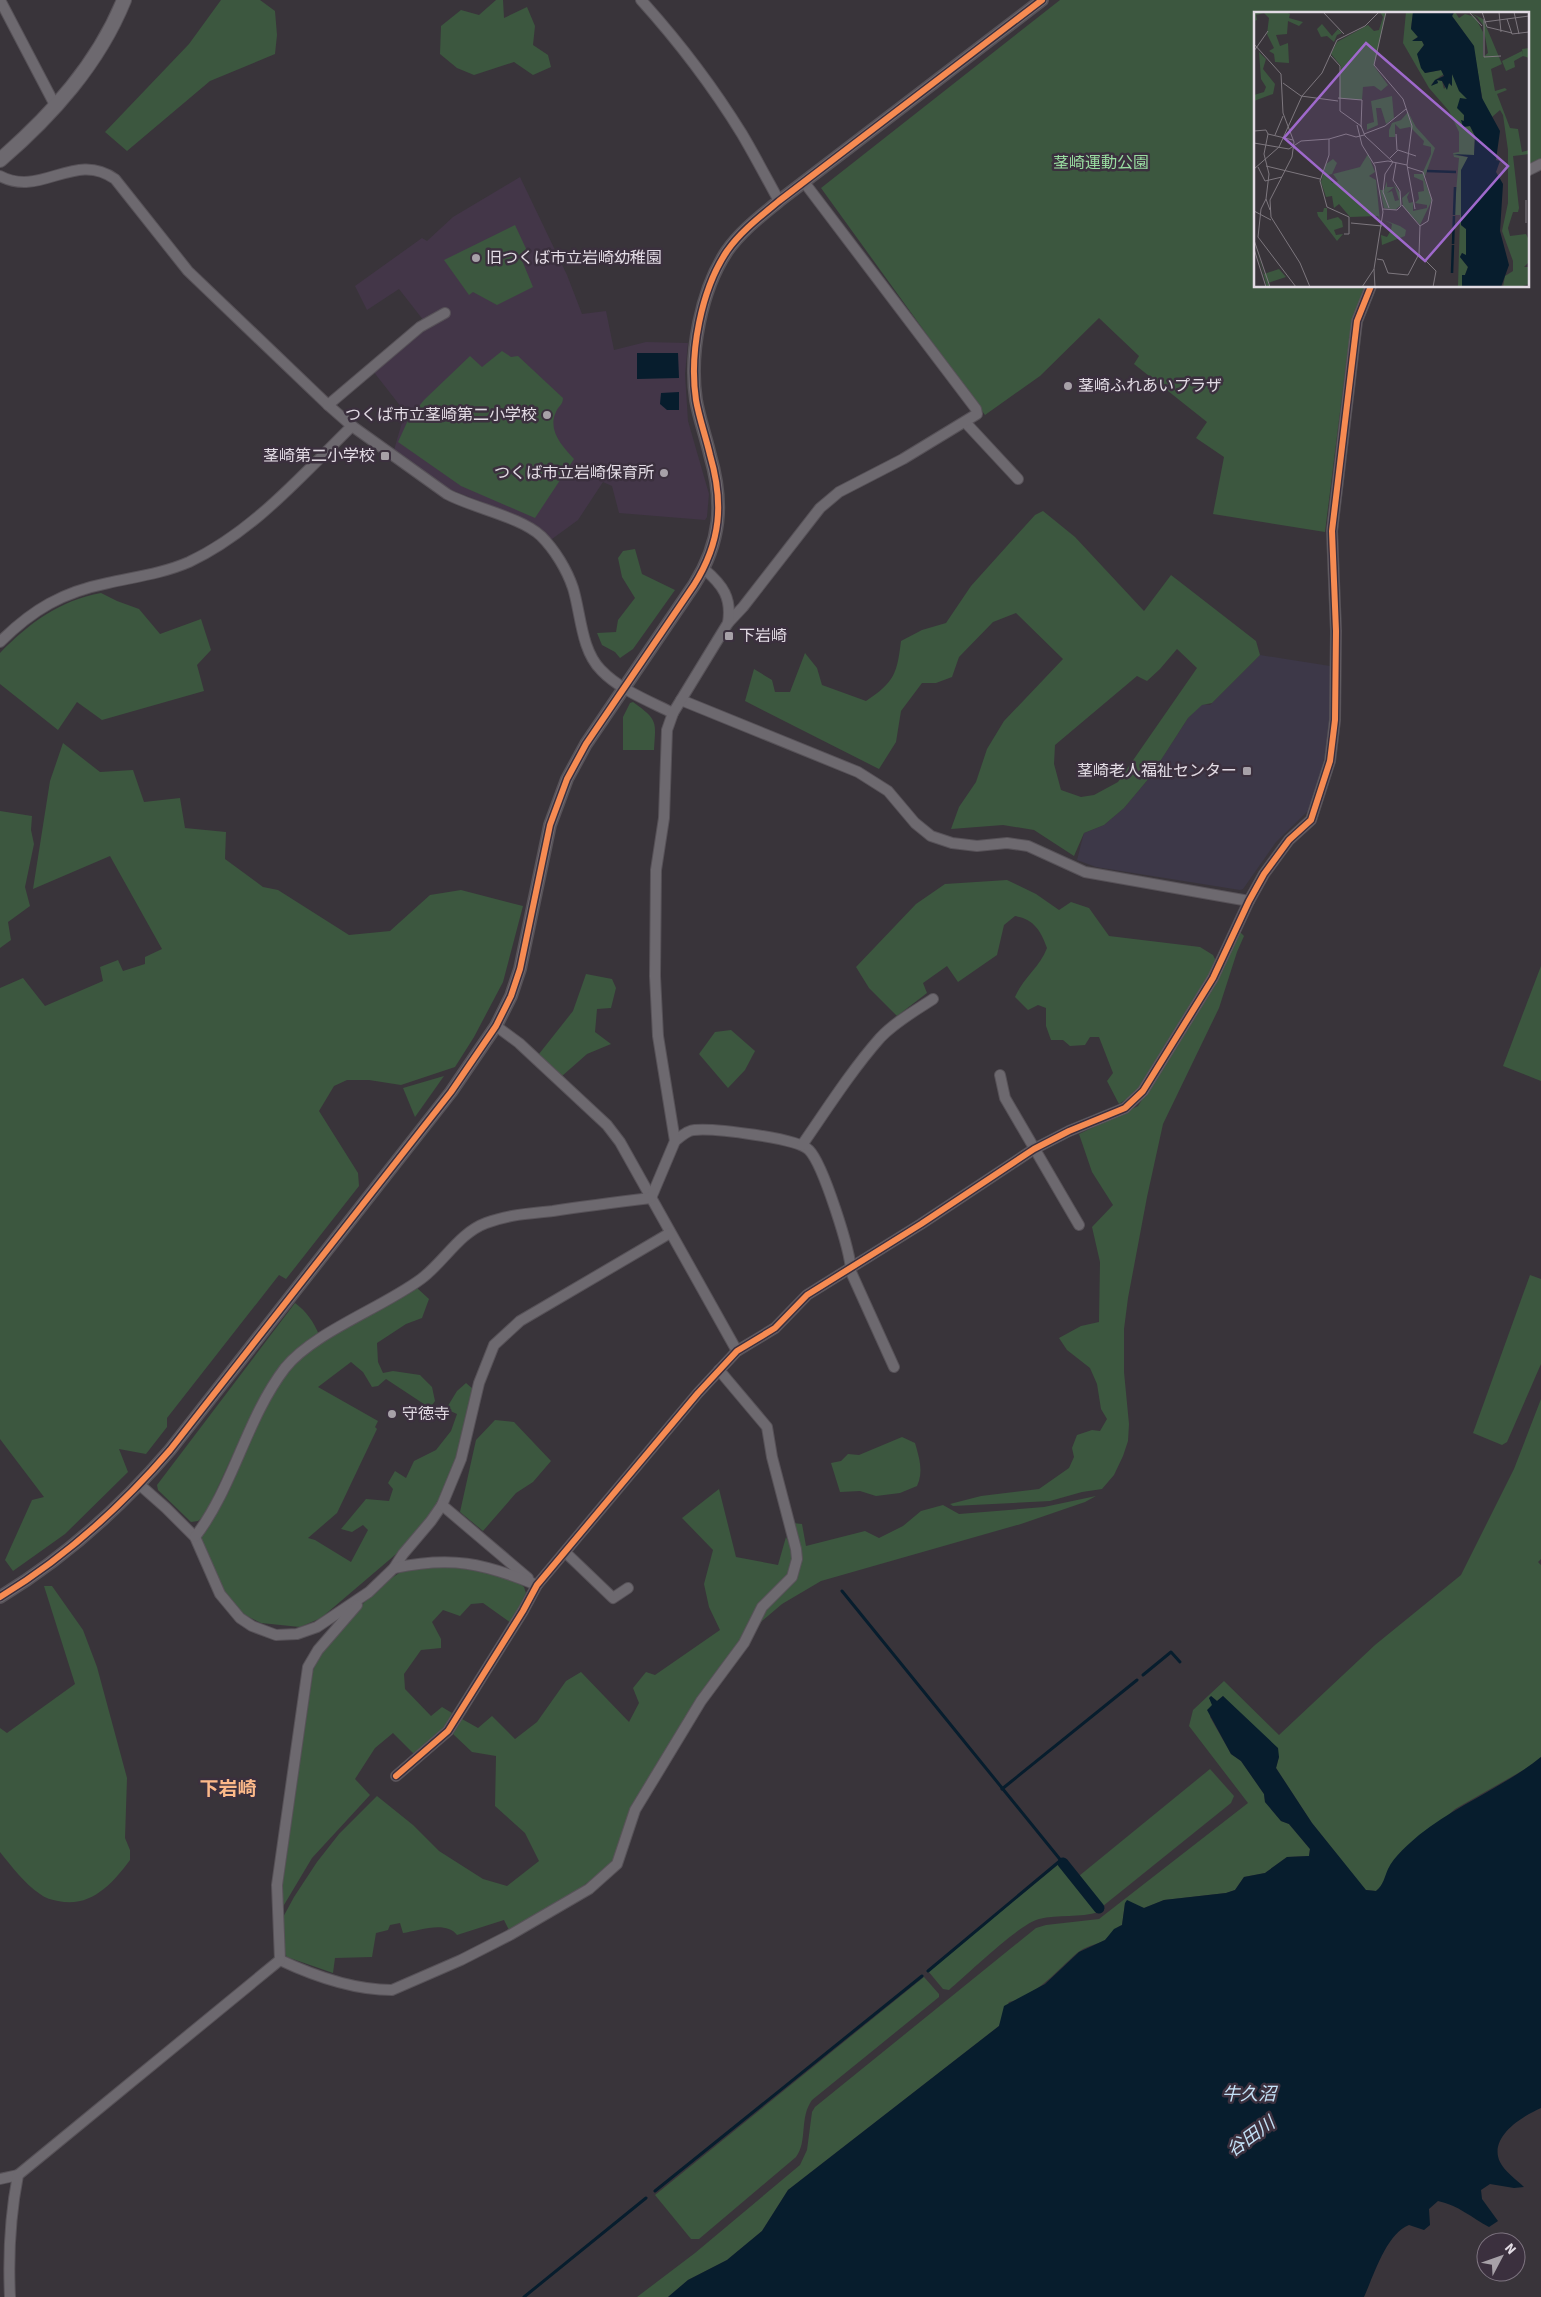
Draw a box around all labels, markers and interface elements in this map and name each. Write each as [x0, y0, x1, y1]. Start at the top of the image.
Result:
inset map [1254, 12, 1528, 288]
park label: 茎崎運動公園 [1053, 152, 1149, 174]
place label: 旧つくば市立岩崎幼稚園 [486, 247, 662, 269]
marker: 旧つくば市立岩崎幼稚園 [470, 252, 482, 264]
place label: 茎崎ふれあいプラザ [1078, 375, 1222, 397]
marker: 茎崎ふれあいプラザ [1062, 380, 1074, 392]
place label: つくば市立茎崎第二小学校 [345, 404, 537, 426]
marker: つくば市立茎崎第二小学校 [541, 409, 553, 421]
place label: 茎崎第二小学校 [263, 445, 375, 467]
marker: 茎崎第二小学校 [379, 450, 391, 462]
place label: つくば市立岩崎保育所 [494, 462, 654, 484]
marker: つくば市立岩崎保育所 [658, 467, 670, 479]
place label: 下岩崎 [739, 625, 787, 647]
marker: 下岩崎 [723, 630, 735, 642]
place label: 茎崎老人福祉センター [1077, 760, 1237, 782]
marker: 茎崎老人福祉センター [1241, 765, 1253, 777]
place label: 守徳寺 [402, 1403, 450, 1425]
marker: 守徳寺 [386, 1408, 398, 1420]
district label: 下岩崎 [199, 1776, 257, 1803]
water label: 牛久沼 [1222, 2082, 1279, 2107]
water label: 谷田川 [1222, 2110, 1282, 2163]
north arrow [1476, 2232, 1526, 2282]
text: N [1499, 2239, 1521, 2259]

